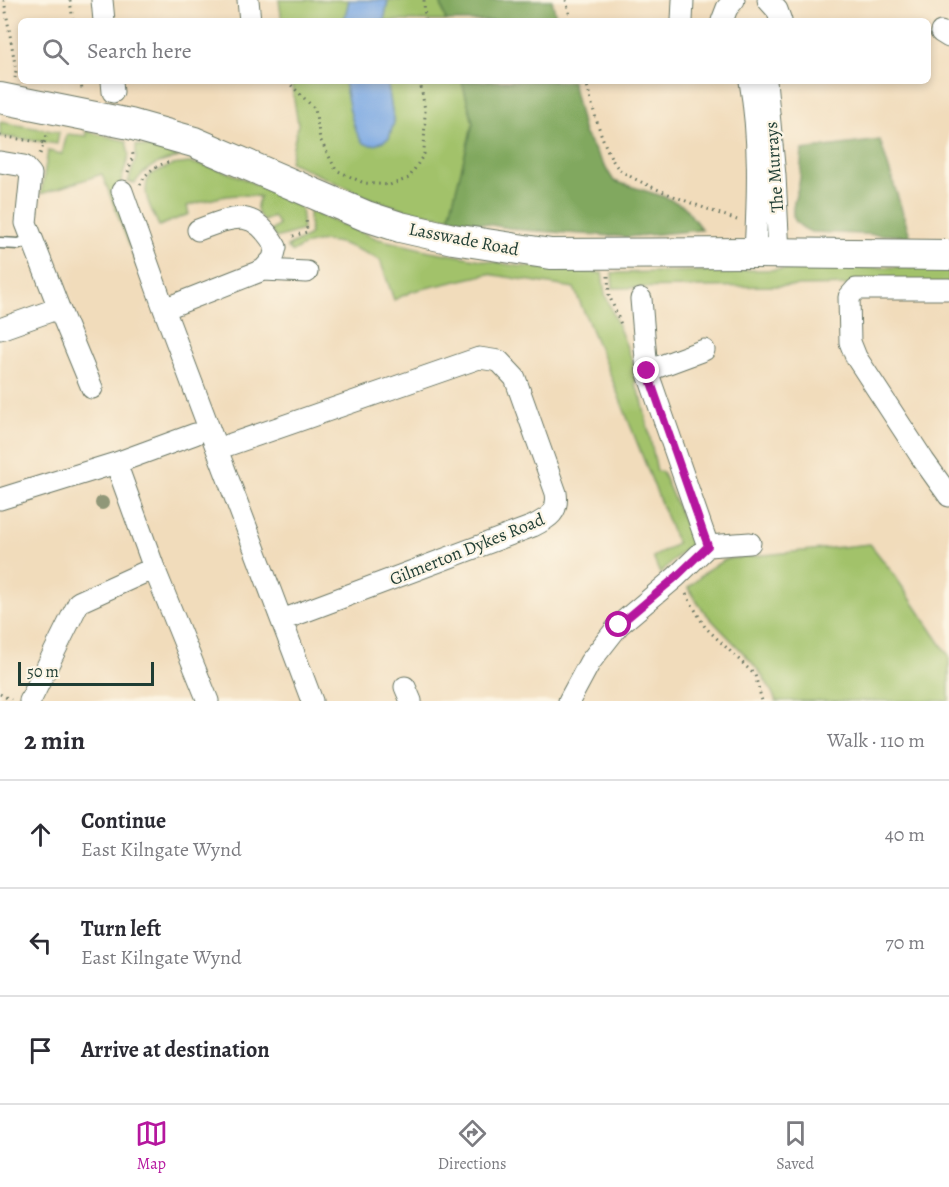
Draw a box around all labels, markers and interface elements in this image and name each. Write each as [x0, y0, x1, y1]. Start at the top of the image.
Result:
search box [18, 18, 931, 84]
icon: search [39, 35, 72, 68]
text: Search here [87, 36, 192, 66]
street label: The Murrays [759, 121, 789, 213]
street label: Lasswade Road [407, 217, 521, 261]
route end [633, 357, 659, 383]
street label: Gilmerton Dykes Road [386, 507, 548, 591]
route start [605, 611, 631, 637]
scale bar [18, 659, 154, 686]
text: 50 m [27, 661, 59, 683]
text: 2 min [24, 723, 85, 758]
text: Walk · 110 m [827, 727, 925, 754]
text: Continue [81, 806, 166, 836]
icon: ahead [24, 818, 57, 851]
text: 40 m [885, 821, 925, 848]
text: East Kilngate Wynd [81, 836, 242, 863]
text: Turn left [81, 914, 161, 944]
icon: left [24, 926, 57, 959]
text: 70 m [885, 929, 925, 956]
text: East Kilngate Wynd [81, 944, 242, 971]
icon: arrive [24, 1034, 57, 1067]
text: Arrive at destination [81, 1035, 270, 1065]
tab: Map [135, 1117, 168, 1175]
tab: Directions [438, 1117, 506, 1175]
tab: Saved [776, 1117, 814, 1175]

